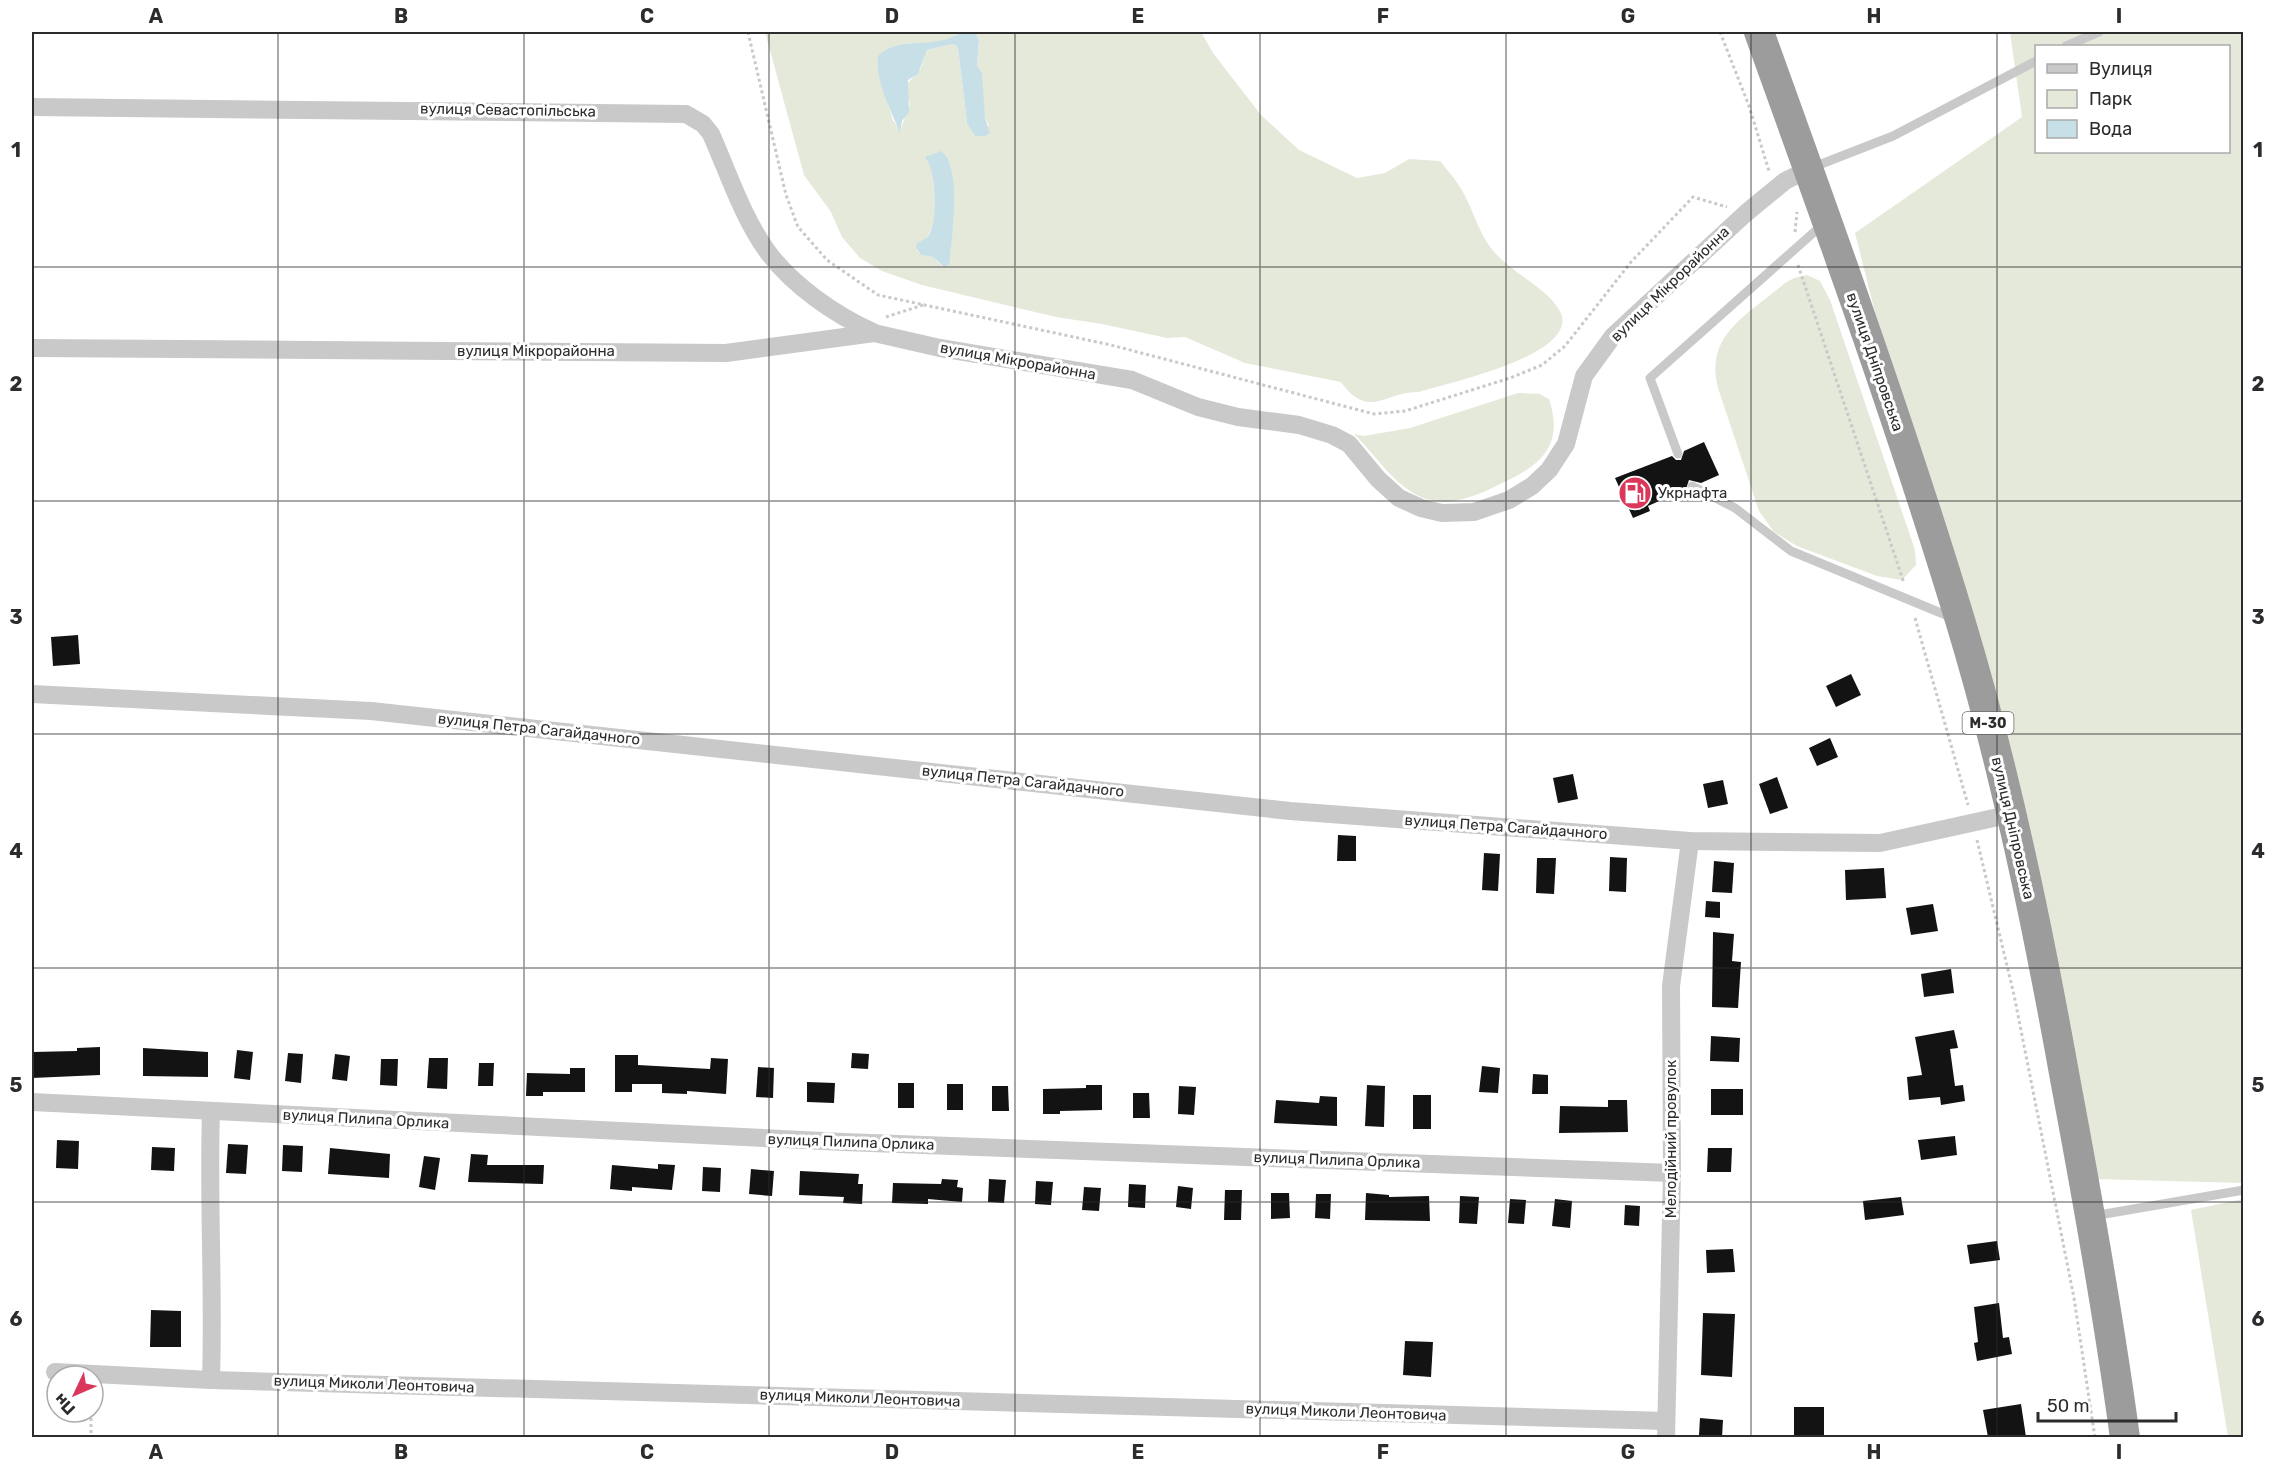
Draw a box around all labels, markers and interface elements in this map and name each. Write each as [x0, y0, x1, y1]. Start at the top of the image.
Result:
text: A [149, 4, 164, 28]
text: B [394, 4, 408, 28]
text: C [640, 4, 654, 28]
text: D [885, 4, 899, 28]
text: E [1132, 4, 1144, 28]
text: F [1377, 4, 1389, 28]
text: G [1621, 4, 1635, 28]
text: H [1867, 4, 1881, 28]
text: I [2116, 4, 2122, 28]
legend [2035, 45, 2230, 153]
text: Вулиця [2089, 58, 2153, 80]
text: Парк [2089, 88, 2133, 110]
street label: вулиця Севастопільська [420, 99, 596, 121]
text: Вода [2089, 118, 2132, 140]
text: 1 [11, 138, 21, 162]
text: 1 [2253, 138, 2263, 162]
street label: вулиця Мікрорайонна [1607, 223, 1733, 345]
street label: вулиця Дніпровська [1843, 290, 1907, 434]
street label: вулиця Мікрорайонна [939, 338, 1097, 384]
street label: вулиця Мікрорайонна [457, 342, 615, 360]
text: 2 [10, 372, 23, 396]
text: 2 [2252, 372, 2265, 396]
fuel station icon: Укрнафта [1617, 475, 1653, 511]
place label: Укрнафта [1658, 484, 1727, 502]
text: 3 [9, 605, 23, 629]
text: 3 [2251, 605, 2265, 629]
street label: вулиця Петра Сагайдачного [437, 709, 641, 749]
road number: М-30 [1962, 712, 2014, 734]
street label: вулиця Дніпровська [1988, 755, 2038, 901]
street label: вулиця Петра Сагайдачного [921, 761, 1125, 801]
street label: вулиця Петра Сагайдачного [1404, 811, 1608, 843]
text: 4 [9, 839, 23, 863]
text: 4 [2251, 839, 2265, 863]
street label: Мелодійний провулок [1662, 1060, 1680, 1218]
text: 5 [10, 1073, 23, 1097]
text: 5 [2252, 1073, 2265, 1097]
street label: вулиця Пилипа Орлика [282, 1106, 450, 1132]
street label: вулиця Пилипа Орлика [767, 1130, 935, 1154]
street label: вулиця Пилипа Орлика [1253, 1148, 1421, 1172]
text: 6 [9, 1307, 23, 1331]
text: 6 [2251, 1307, 2265, 1331]
north arrow [45, 1364, 105, 1424]
street label: вулиця Миколи Леонтовича [273, 1371, 475, 1397]
street label: вулиця Миколи Леонтовича [759, 1385, 961, 1411]
scale bar [2038, 1385, 2176, 1423]
text: Пн [50, 1390, 79, 1419]
text: 50 m [2047, 1395, 2090, 1417]
street label: вулиця Миколи Леонтовича [1245, 1399, 1447, 1425]
text: A [149, 1440, 164, 1464]
text: B [394, 1440, 408, 1464]
text: C [640, 1440, 654, 1464]
text: D [885, 1440, 899, 1464]
text: E [1132, 1440, 1144, 1464]
text: F [1377, 1440, 1389, 1464]
text: G [1621, 1440, 1635, 1464]
text: H [1867, 1440, 1881, 1464]
text: I [2116, 1440, 2122, 1464]

